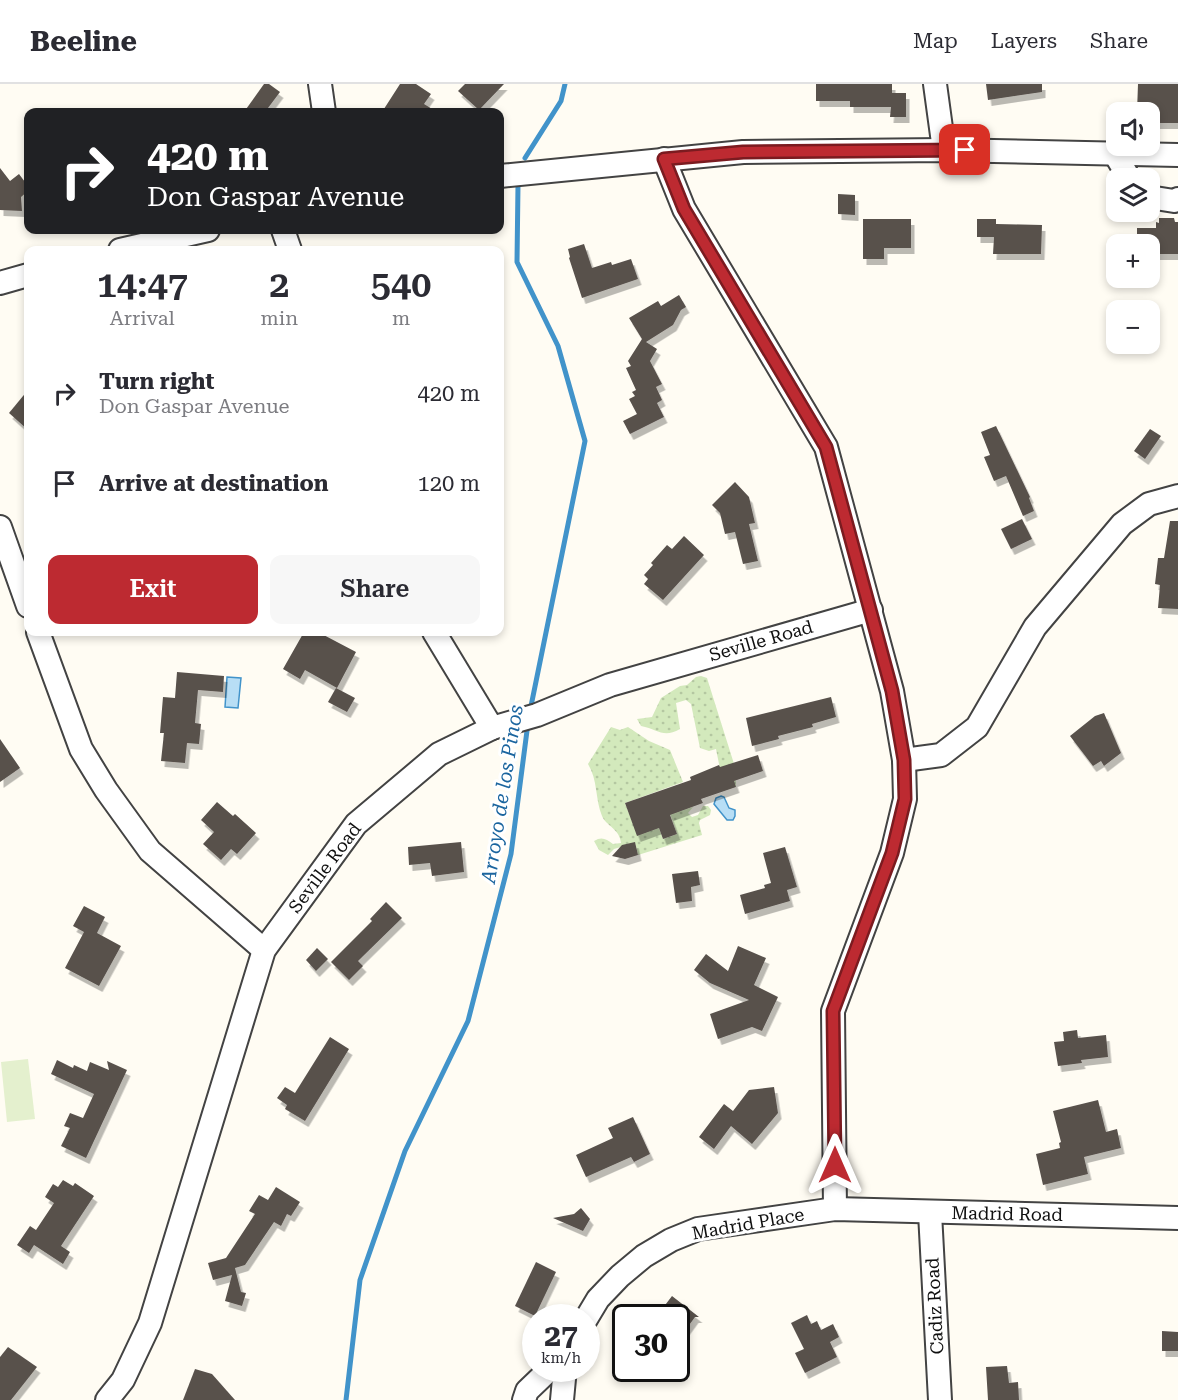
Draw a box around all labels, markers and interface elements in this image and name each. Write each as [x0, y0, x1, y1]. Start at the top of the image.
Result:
text: Beeline [30, 25, 137, 58]
text: Map [913, 29, 958, 53]
text: Layers [991, 29, 1057, 53]
text: Share [1090, 29, 1148, 53]
map controls [1106, 102, 1160, 354]
button: sound [1106, 102, 1160, 156]
pin [939, 124, 990, 175]
text: 420 m [147, 131, 269, 180]
icon: right [48, 132, 126, 210]
icon: arrive [948, 133, 981, 166]
button: layers [1106, 168, 1160, 222]
text: Don Gaspar Avenue [147, 181, 404, 213]
button: + [1106, 234, 1160, 288]
text: 14:47 [97, 264, 188, 306]
text: 2 [269, 264, 289, 306]
text: 540 [371, 264, 431, 306]
button: − [1106, 300, 1160, 354]
text: Arrival [110, 306, 175, 330]
text: min [261, 306, 298, 330]
text: m [392, 306, 410, 330]
text: Turn right [99, 369, 214, 394]
icon: right [48, 377, 81, 410]
text: 420 m [417, 381, 480, 406]
text: Don Gaspar Avenue [99, 394, 290, 418]
icon: arrive [48, 467, 81, 500]
text: Arrive at destination [99, 471, 328, 496]
text: 120 m [417, 471, 480, 496]
button: Exit [48, 555, 258, 624]
button: Share [270, 555, 480, 624]
street label: Seville Road [706, 616, 816, 665]
water label: Arroyo de los Pinos [476, 703, 528, 886]
street label: Seville Road [284, 818, 366, 917]
position arrow [803, 1133, 867, 1197]
street label: Madrid Road [951, 1202, 1063, 1225]
street label: Madrid Place [690, 1203, 806, 1244]
street label: Cadiz Road [921, 1257, 948, 1355]
speed limit sign: 30 [612, 1304, 690, 1382]
text: 27 [544, 1318, 578, 1353]
text: km/h [541, 1349, 581, 1367]

